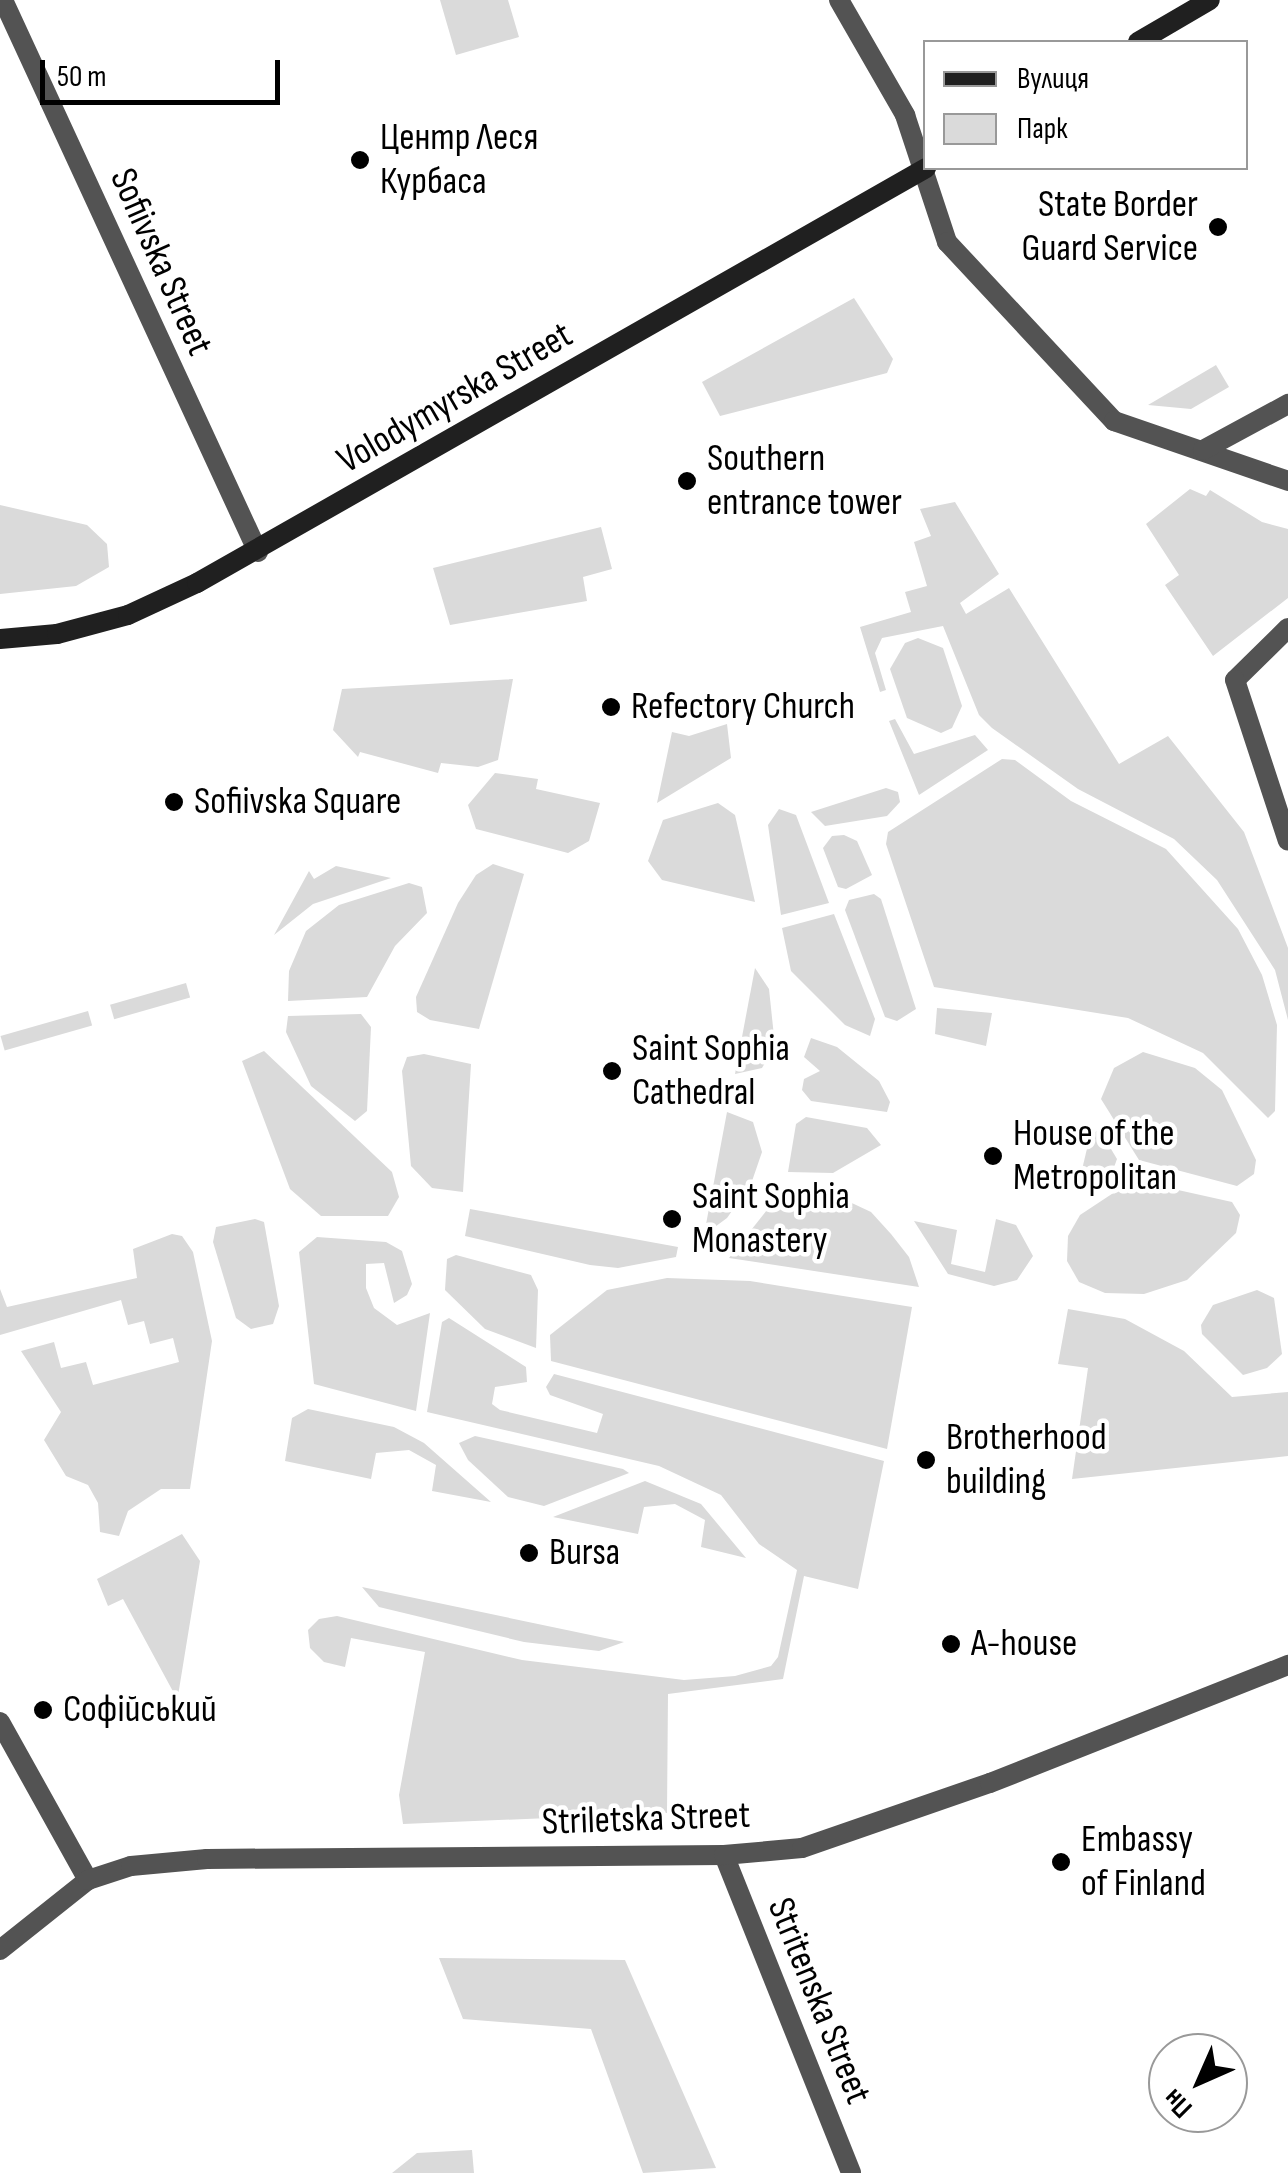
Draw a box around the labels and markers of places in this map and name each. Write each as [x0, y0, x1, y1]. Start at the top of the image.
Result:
place label: Центр Леся Курбаса [380, 115, 538, 204]
marker: Центр Леся Курбаса [349, 149, 371, 171]
place label: State Border Guard Service [1021, 182, 1198, 272]
marker: State Border Guard Service [1207, 216, 1229, 238]
place label: Southern entrance tower [707, 436, 902, 526]
marker: Southern entrance tower [676, 470, 698, 492]
place label: Refectory Church [631, 684, 855, 730]
marker: Refectory Church [600, 696, 622, 718]
place label: Sofiivska Square [194, 779, 401, 825]
marker: Sofiivska Square [163, 791, 185, 813]
place label: Saint Sophia Cathedral [632, 1026, 790, 1116]
marker: Saint Sophia Cathedral [601, 1060, 623, 1082]
place label: House of the Metropolitan [1013, 1111, 1177, 1200]
marker: House of the Metropolitan [982, 1145, 1004, 1167]
place label: Saint Sophia Monastery [692, 1174, 850, 1264]
marker: Saint Sophia Monastery [661, 1208, 683, 1230]
place label: Brotherhood building [946, 1415, 1107, 1505]
marker: Brotherhood building [915, 1449, 937, 1471]
place label: Bursa [549, 1530, 620, 1576]
marker: Bursa [518, 1542, 540, 1564]
place label: A-house [971, 1621, 1077, 1667]
marker: A-house [940, 1633, 962, 1655]
place label: Софійський [63, 1687, 217, 1733]
marker: Софійський [32, 1699, 54, 1721]
place label: Embassy of Finland [1081, 1817, 1206, 1906]
marker: Embassy of Finland [1050, 1851, 1072, 1873]

